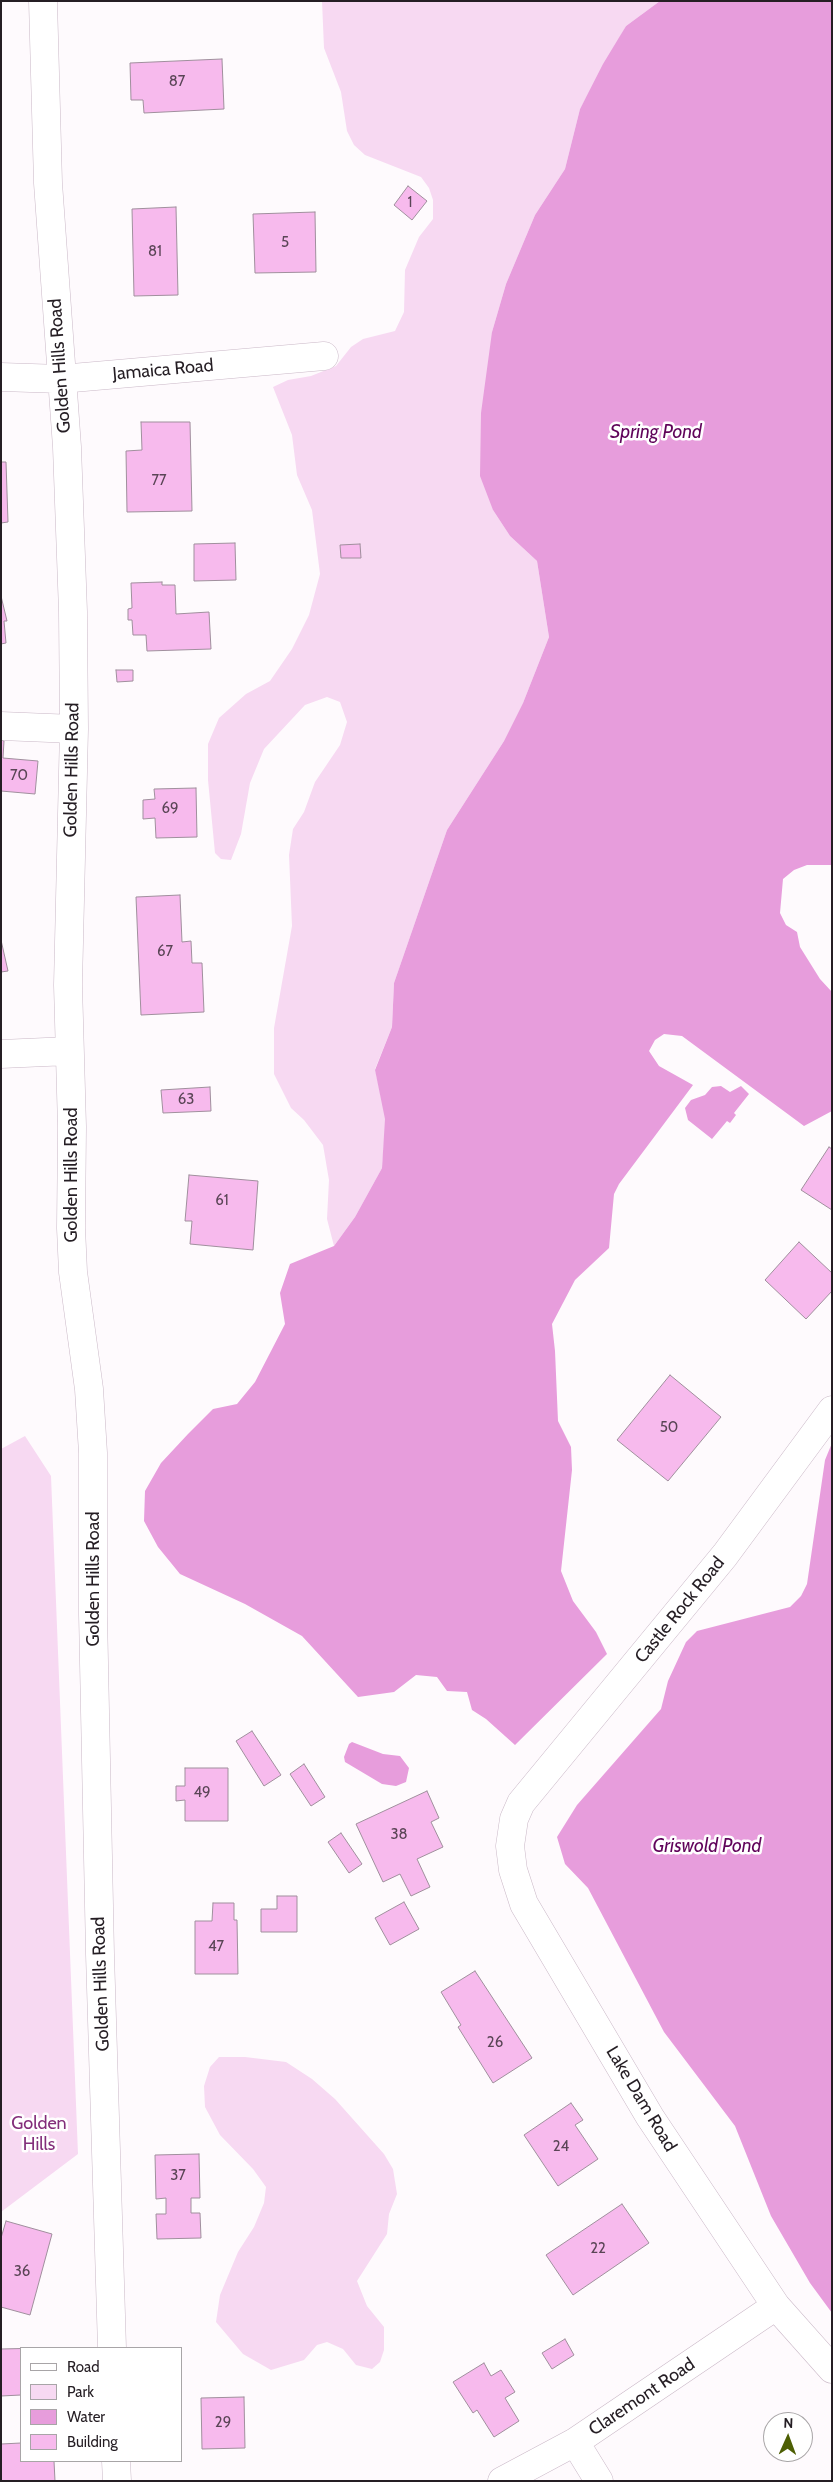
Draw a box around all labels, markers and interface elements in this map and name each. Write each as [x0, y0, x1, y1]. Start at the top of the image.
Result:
house number: 87 [169, 73, 185, 91]
house number: 1 [408, 194, 412, 212]
house number: 5 [281, 234, 289, 252]
house number: 81 [148, 243, 162, 261]
street label: Golden Hills Road [45, 298, 75, 434]
street label: Jamaica Road [112, 355, 214, 385]
water label: Spring Pond [610, 421, 702, 443]
house number: 77 [151, 472, 167, 490]
street label: Golden Hills Road [60, 702, 84, 838]
house number: 70 [10, 767, 28, 785]
house number: 69 [161, 800, 179, 818]
house number: 67 [157, 943, 173, 961]
house number: 63 [178, 1091, 194, 1109]
street label: Golden Hills Road [61, 1108, 83, 1242]
house number: 61 [215, 1192, 229, 1210]
house number: 50 [660, 1419, 678, 1437]
street label: Golden Hills Road [83, 1512, 105, 1646]
street label: Castle Rock Road [631, 1553, 729, 1667]
house number: 49 [193, 1784, 211, 1802]
house number: 38 [390, 1826, 408, 1844]
water label: Griswold Pond [653, 1835, 761, 1857]
street label: Golden Hills Road [88, 1916, 114, 2052]
house number: 47 [208, 1938, 224, 1956]
house number: 26 [487, 2034, 503, 2052]
street label: Lake Dam Road [601, 2042, 681, 2156]
park label: Golden Hills [11, 2113, 67, 2156]
house number: 24 [553, 2138, 569, 2156]
house number: 37 [170, 2167, 186, 2185]
house number: 22 [590, 2240, 606, 2258]
house number: 36 [14, 2263, 30, 2281]
legend [20, 2347, 182, 2462]
street label: Claremont Road [585, 2354, 699, 2440]
text: Road [67, 2358, 100, 2376]
text: Park [67, 2383, 94, 2401]
text: Water [67, 2408, 105, 2426]
north arrow [763, 2412, 813, 2462]
house number: 29 [215, 2414, 231, 2432]
text: N [783, 2414, 794, 2432]
text: Building [67, 2433, 118, 2451]

